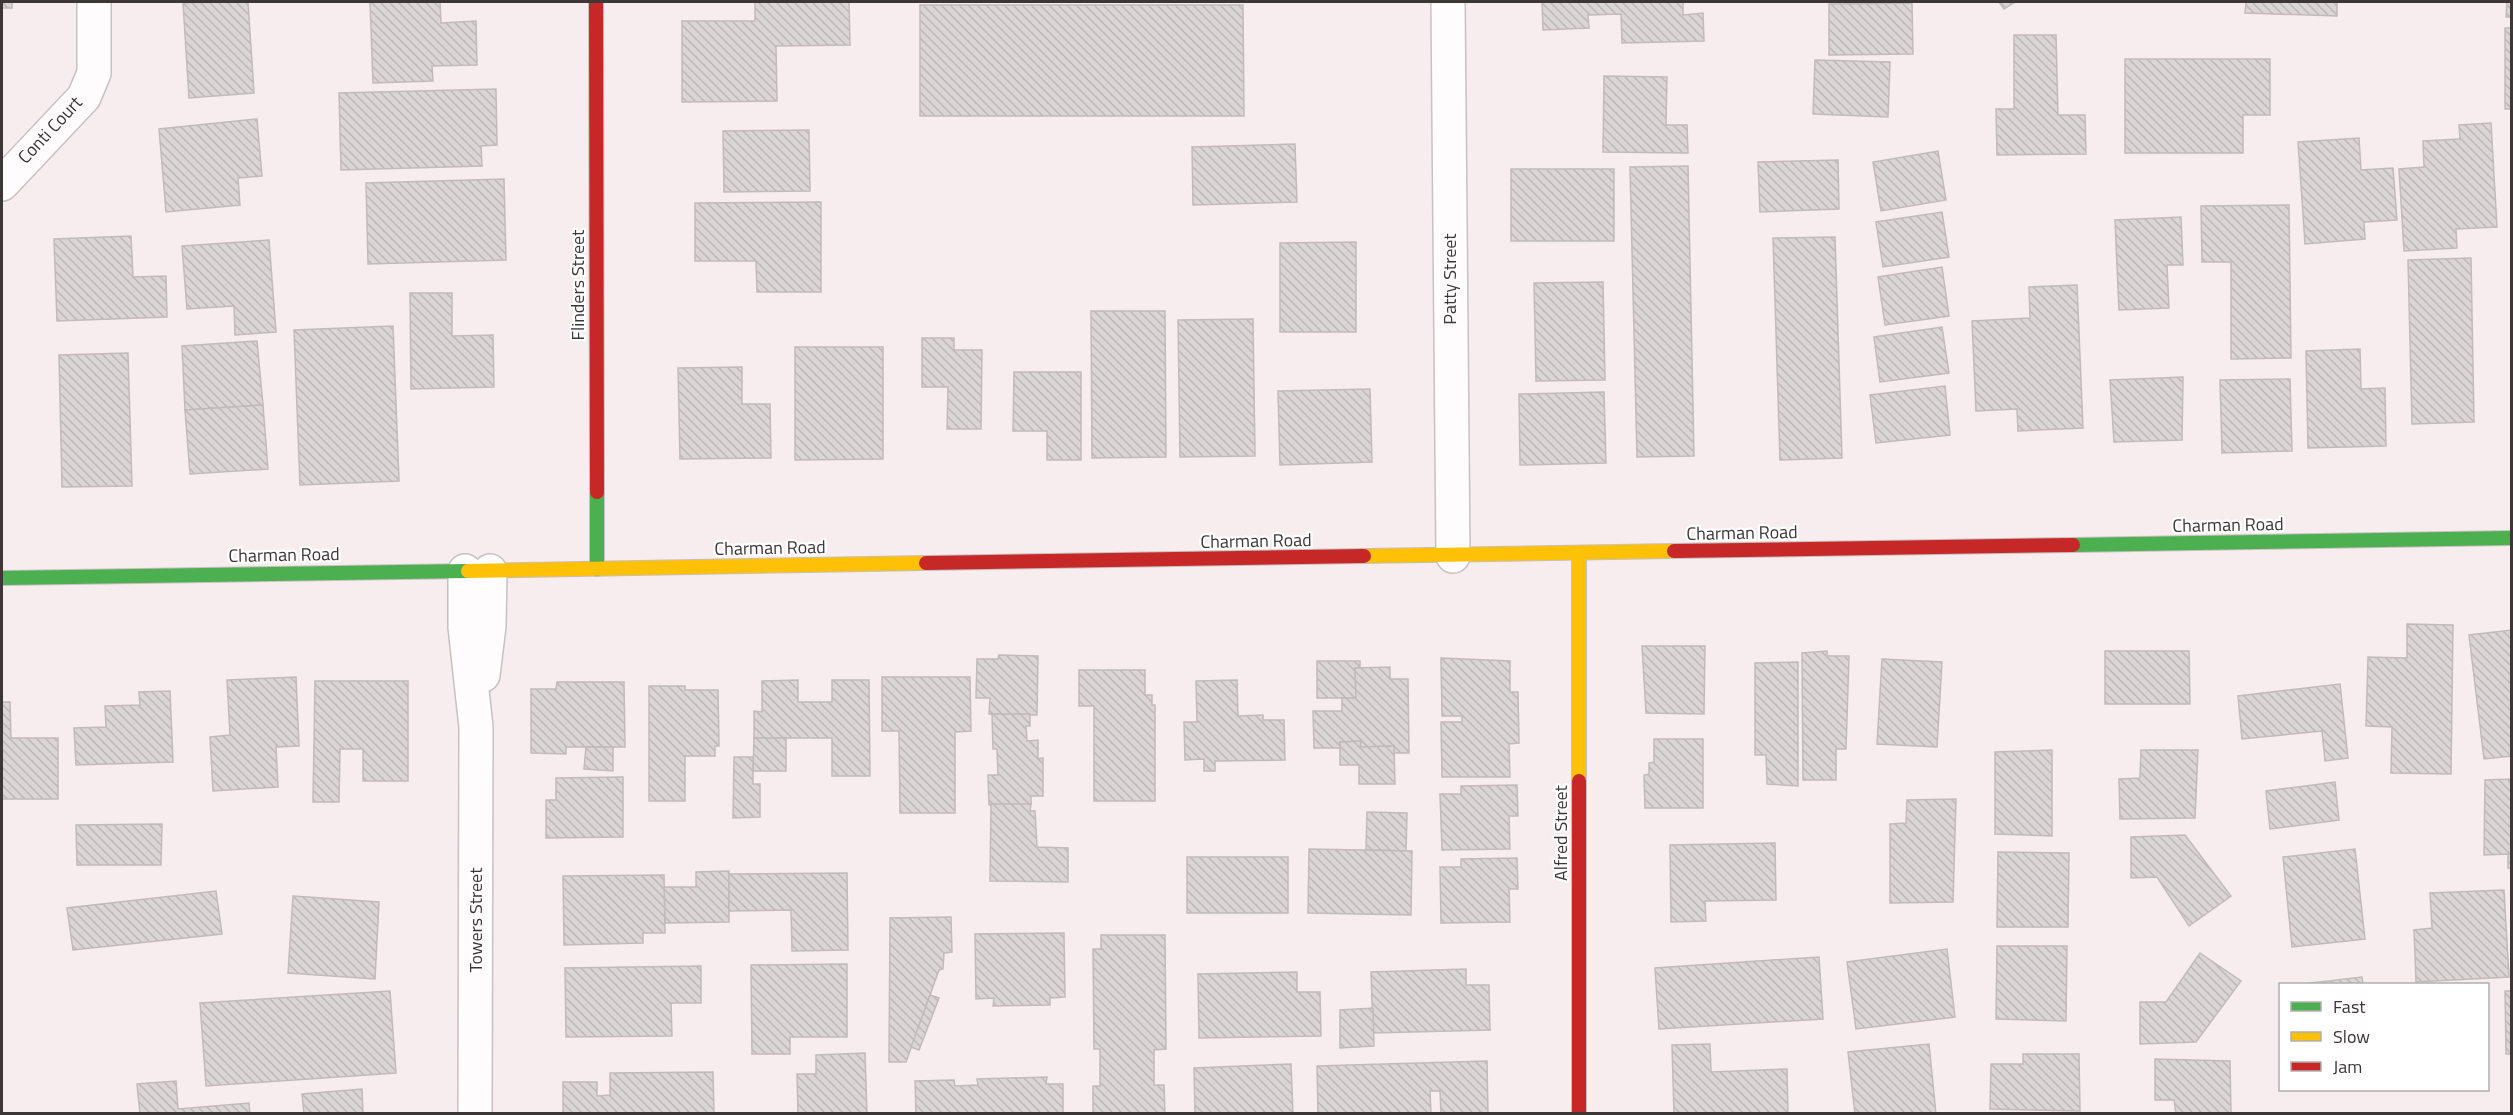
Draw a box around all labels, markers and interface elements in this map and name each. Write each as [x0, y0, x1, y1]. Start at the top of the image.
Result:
street label: Conti Court [11, 89, 89, 170]
street label: Flinders Street [564, 229, 591, 340]
street label: Patty Street [1436, 233, 1463, 325]
street label: Charman Road [2172, 510, 2284, 539]
street label: Charman Road [1686, 518, 1798, 547]
street label: Charman Road [1200, 526, 1312, 555]
street label: Charman Road [714, 533, 826, 562]
street label: Charman Road [228, 540, 340, 569]
street label: Alfred Street [1547, 784, 1574, 881]
street label: Towers Street [462, 867, 489, 972]
legend [2279, 983, 2489, 1091]
text: Fast [2333, 993, 2366, 1020]
text: Slow [2333, 1023, 2370, 1050]
text: Jam [2333, 1053, 2362, 1080]

